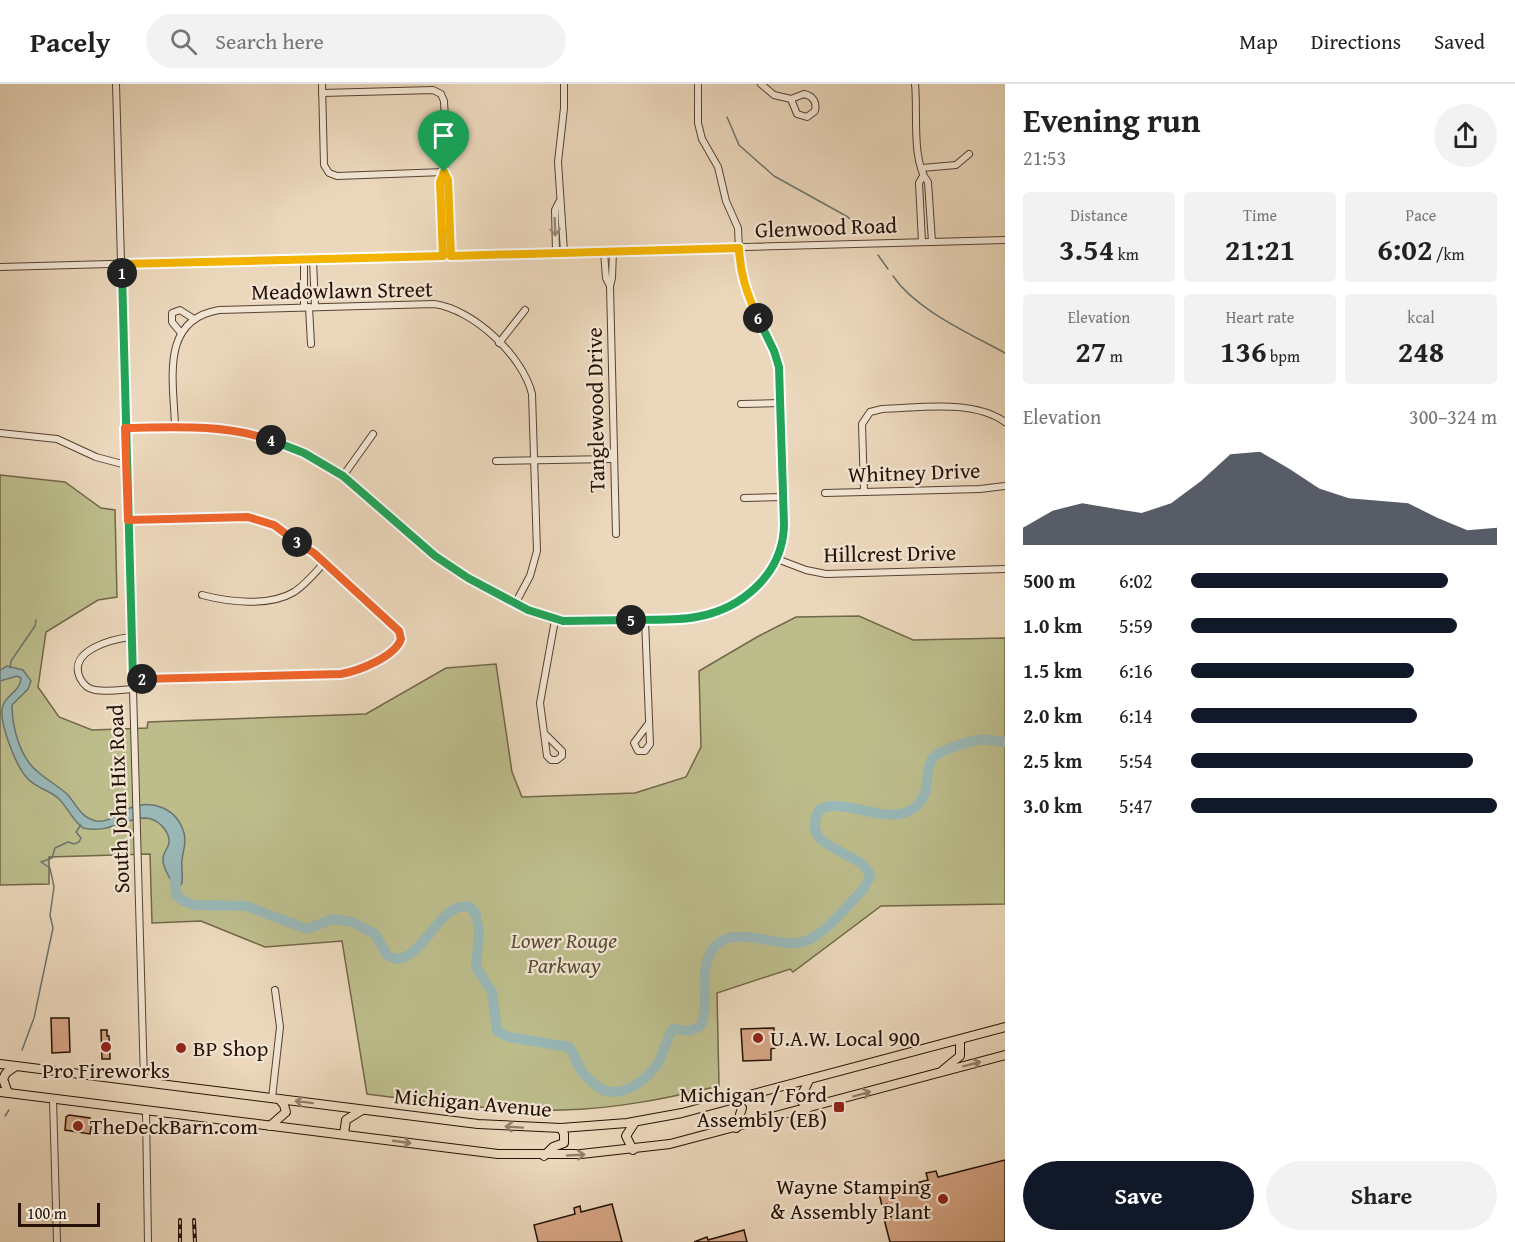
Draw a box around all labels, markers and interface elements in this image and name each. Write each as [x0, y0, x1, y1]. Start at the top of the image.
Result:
search box [146, 14, 566, 68]
text: Pacely [30, 21, 110, 62]
icon: search [167, 25, 200, 58]
text: Search here [215, 25, 324, 57]
text: Map [1239, 26, 1278, 57]
text: Directions [1311, 26, 1401, 57]
text: Saved [1434, 26, 1485, 57]
text: Evening run [1023, 96, 1200, 144]
button: share [1434, 104, 1497, 167]
pin [418, 110, 469, 172]
icon: arrive [427, 119, 460, 152]
text: 21:53 [1023, 143, 1066, 172]
text: Distance [1070, 203, 1128, 227]
text: Time [1243, 203, 1277, 227]
text: Pace [1406, 203, 1436, 227]
street label: Glenwood Road [754, 209, 898, 245]
one-way arrow [550, 216, 561, 236]
text: 3.54 [1059, 227, 1114, 271]
text: 21:21 [1225, 227, 1295, 271]
text: 6:02 [1377, 227, 1432, 271]
text: km [1114, 242, 1139, 266]
text: /km [1432, 242, 1465, 266]
pin: 1 [107, 258, 137, 288]
text: 1 [118, 261, 126, 285]
street label: Meadowlawn Street [251, 272, 433, 308]
pin: 6 [743, 303, 773, 333]
text: Elevation [1068, 305, 1130, 329]
text: Heart rate [1226, 305, 1294, 329]
text: kcal [1407, 305, 1435, 329]
text: 6 [754, 306, 762, 330]
street label: Tanglewood Drive [578, 327, 612, 493]
text: 27 [1075, 329, 1106, 373]
text: 136 [1220, 329, 1267, 373]
text: 248 [1398, 329, 1444, 373]
text: m [1106, 344, 1123, 368]
text: bpm [1267, 344, 1300, 368]
text: Elevation [1023, 402, 1101, 431]
text: 300–324 m [1409, 402, 1497, 431]
pin: 4 [256, 425, 286, 455]
text: 4 [267, 428, 275, 452]
street label: Whitney Drive [847, 454, 981, 490]
pin: 3 [282, 527, 312, 557]
text: 3 [293, 530, 301, 554]
street label: Hillcrest Drive [823, 536, 957, 570]
text: 500 m [1023, 566, 1076, 595]
text: 6:02 [1119, 566, 1153, 595]
pin: 5 [616, 605, 646, 635]
text: 5 [627, 608, 635, 632]
text: 1.0 km [1023, 611, 1082, 640]
text: 5:59 [1119, 611, 1153, 640]
text: 1.5 km [1023, 656, 1082, 685]
text: 6:16 [1119, 656, 1153, 685]
pin: 2 [127, 664, 157, 694]
text: 2 [138, 667, 146, 691]
text: 2.0 km [1023, 701, 1082, 730]
text: 6:14 [1119, 701, 1153, 730]
street label: South John Hix Road [99, 704, 137, 894]
text: 2.5 km [1023, 746, 1082, 775]
text: 5:54 [1119, 746, 1153, 775]
text: 3.0 km [1023, 791, 1082, 820]
text: 5:47 [1119, 791, 1153, 820]
park label: Lower Rouge Parkway [510, 924, 617, 981]
place label: U.A.W. Local 900 [770, 1022, 920, 1054]
marker: U.A.W. Local 900 [751, 1031, 765, 1045]
place label: BP Shop [193, 1032, 268, 1064]
marker: Pro Fireworks [99, 1040, 113, 1054]
marker: BP Shop [174, 1041, 188, 1055]
place label: Pro Fireworks [42, 1054, 170, 1086]
one-way arrow [962, 1058, 981, 1069]
place label: Michigan / Ford Assembly (EB) [679, 1078, 827, 1135]
street label: Michigan Avenue [393, 1079, 553, 1125]
one-way arrow [852, 1087, 871, 1099]
one-way arrow [294, 1097, 314, 1108]
marker: Michigan / Ford Assembly (EB) [832, 1100, 846, 1114]
place label: TheDeckBarn.com [90, 1110, 258, 1142]
marker: TheDeckBarn.com [71, 1119, 85, 1133]
one-way arrow [504, 1122, 524, 1133]
one-way arrow [392, 1136, 412, 1147]
one-way arrow [566, 1149, 586, 1160]
button: Save [1023, 1161, 1254, 1230]
button: Share [1266, 1161, 1497, 1230]
place label: Wayne Stamping & Assembly Plant [770, 1170, 931, 1227]
marker: Wayne Stamping & Assembly Plant [936, 1192, 950, 1206]
scale bar [18, 1200, 100, 1228]
text: 100 m [27, 1201, 67, 1225]

